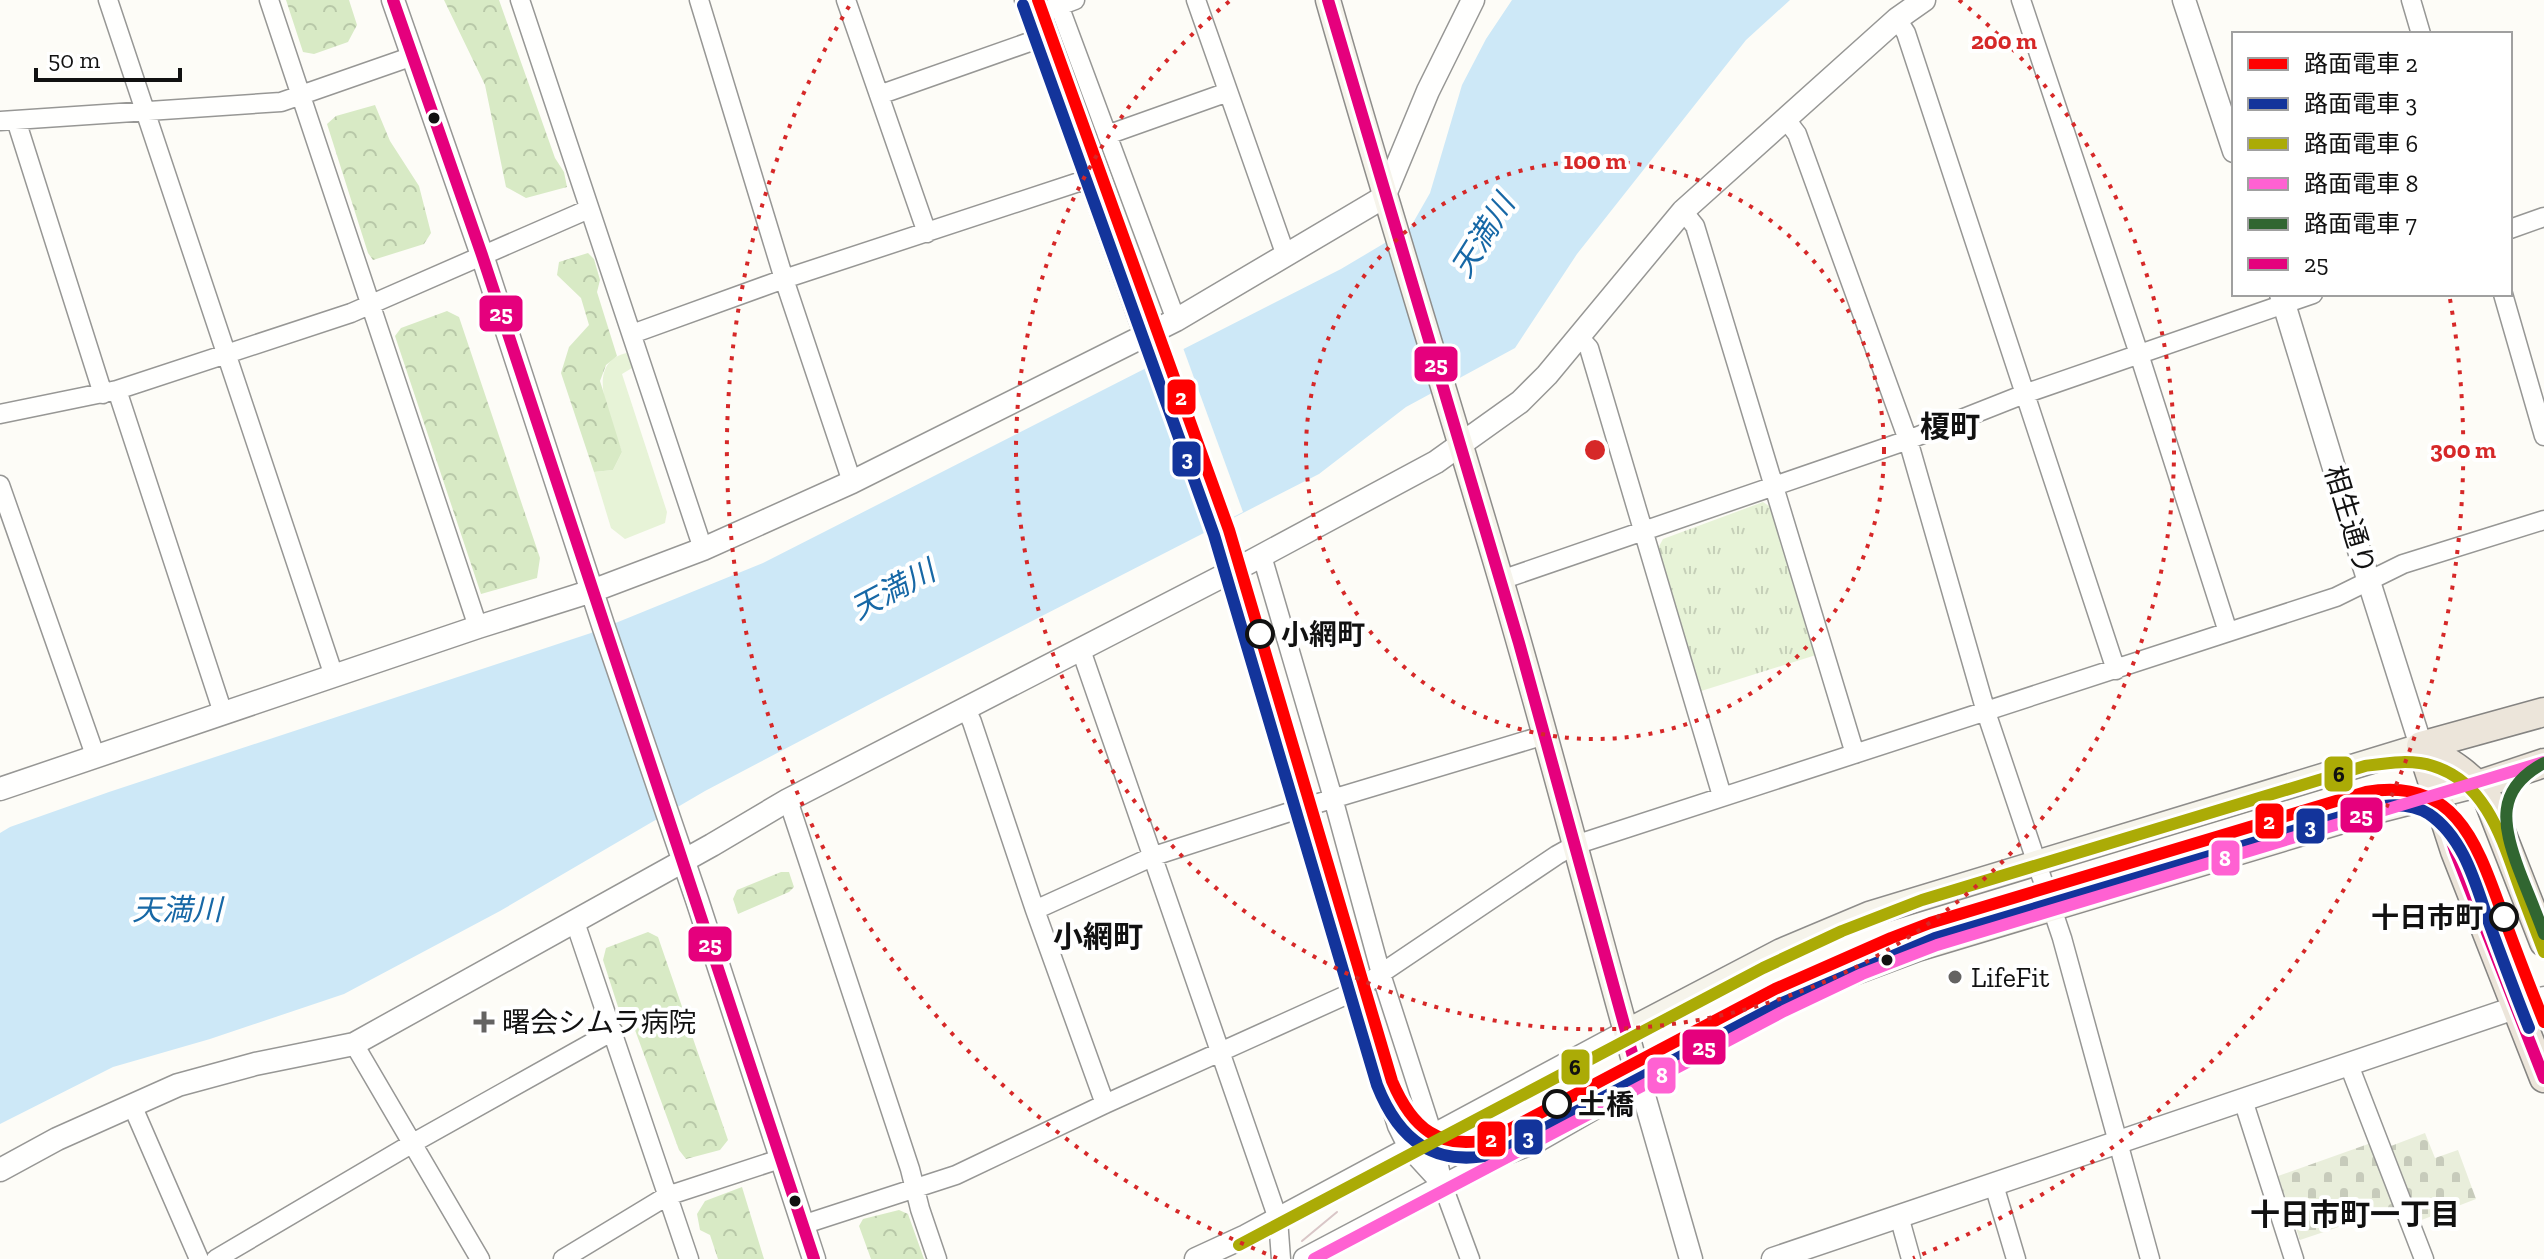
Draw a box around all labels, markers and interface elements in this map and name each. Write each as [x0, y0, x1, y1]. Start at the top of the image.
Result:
text: 200 m [1971, 26, 2037, 55]
scale bar [36, 32, 180, 82]
legend [2232, 32, 2512, 296]
text: 50 m [48, 45, 101, 74]
text: 路面電車 2 [2304, 49, 2418, 78]
text: 路面電車 3 [2304, 89, 2417, 118]
unlabelled marker [426, 110, 442, 126]
text: 路面電車 6 [2304, 129, 2418, 158]
text: 100 m [1564, 146, 1626, 175]
text: 路面電車 8 [2304, 169, 2418, 198]
water label: 天満川 [1444, 186, 1524, 284]
text: 路面電車 7 [2304, 209, 2417, 238]
text: 25 [2304, 249, 2329, 278]
line badge: 25 [478, 294, 524, 333]
text: 25 [489, 300, 513, 327]
line badge: 25 [1413, 345, 1459, 383]
text: 25 [1424, 351, 1448, 378]
line badge: 2 [1166, 378, 1197, 416]
text: 2 [1175, 384, 1187, 411]
district label: 榎町 [1920, 409, 1980, 445]
text: 300 m [2430, 435, 2496, 464]
centre of rings [1581, 436, 1609, 464]
line badge: 3 [1171, 440, 1202, 478]
text: 3 [1181, 445, 1193, 472]
street label: 相生通り [2318, 462, 2382, 578]
water label: 天満川 [845, 552, 944, 627]
place label: 小網町 [1281, 618, 1365, 651]
marker: 小網町 [1246, 620, 1274, 648]
line badge: 6 [2323, 755, 2354, 793]
text: 6 [2333, 761, 2345, 788]
line badge: 25 [2339, 796, 2384, 834]
line badge: 2 [2254, 802, 2285, 840]
text: 25 [2349, 802, 2373, 829]
line badge: 3 [2295, 807, 2326, 845]
text: 2 [2263, 808, 2275, 835]
text: 3 [2304, 813, 2316, 840]
line badge: 8 [2210, 839, 2241, 877]
text: 8 [2219, 845, 2231, 872]
water label: 天満川 [132, 892, 225, 928]
place label: 十日市町 [2371, 901, 2483, 934]
marker: 十日市町 [2490, 903, 2518, 931]
district label: 小網町 [1053, 919, 1143, 955]
line badge: 25 [687, 925, 733, 963]
text: 25 [698, 931, 722, 958]
unlabelled marker [1879, 952, 1895, 968]
place label: LifeFit [1971, 961, 2050, 994]
marker: LifeFit [1946, 968, 1964, 986]
place label: 曙会シムラ病院 [502, 1006, 697, 1039]
marker: 曙会シムラ病院 [473, 1011, 495, 1033]
line badge: 25 [1681, 1028, 1727, 1066]
text: 25 [1692, 1034, 1716, 1061]
line badge: 6 [1560, 1048, 1591, 1086]
text: 6 [1569, 1054, 1581, 1081]
line badge: 8 [1646, 1056, 1677, 1095]
text: 8 [1656, 1062, 1668, 1089]
place label: 土橋 [1578, 1088, 1634, 1121]
marker: 土橋 [1543, 1090, 1571, 1118]
line badge: 3 [1513, 1118, 1544, 1156]
line badge: 2 [1476, 1120, 1507, 1158]
text: 3 [1522, 1124, 1534, 1151]
text: 2 [1485, 1126, 1497, 1153]
unlabelled marker [787, 1193, 803, 1209]
district label: 十日市町一丁目 [2250, 1197, 2460, 1233]

